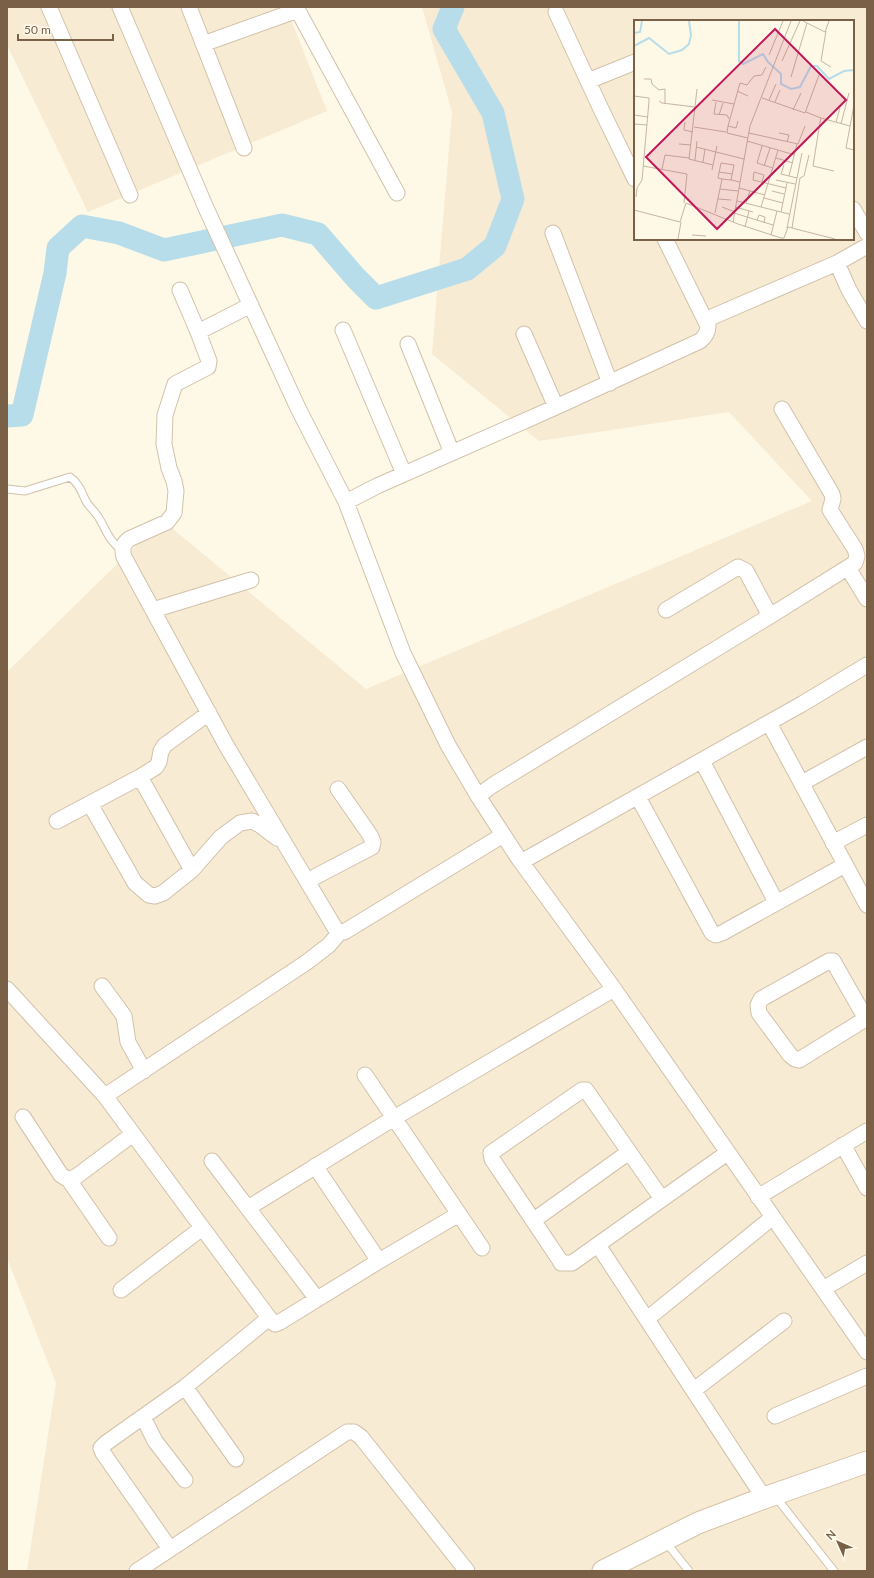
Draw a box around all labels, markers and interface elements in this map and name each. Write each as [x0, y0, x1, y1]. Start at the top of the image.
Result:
scale bar [18, 16, 113, 42]
inset map [634, 20, 854, 240]
text: 50 m [24, 22, 51, 37]
north arrow [818, 1522, 858, 1562]
text: N [823, 1527, 838, 1542]

